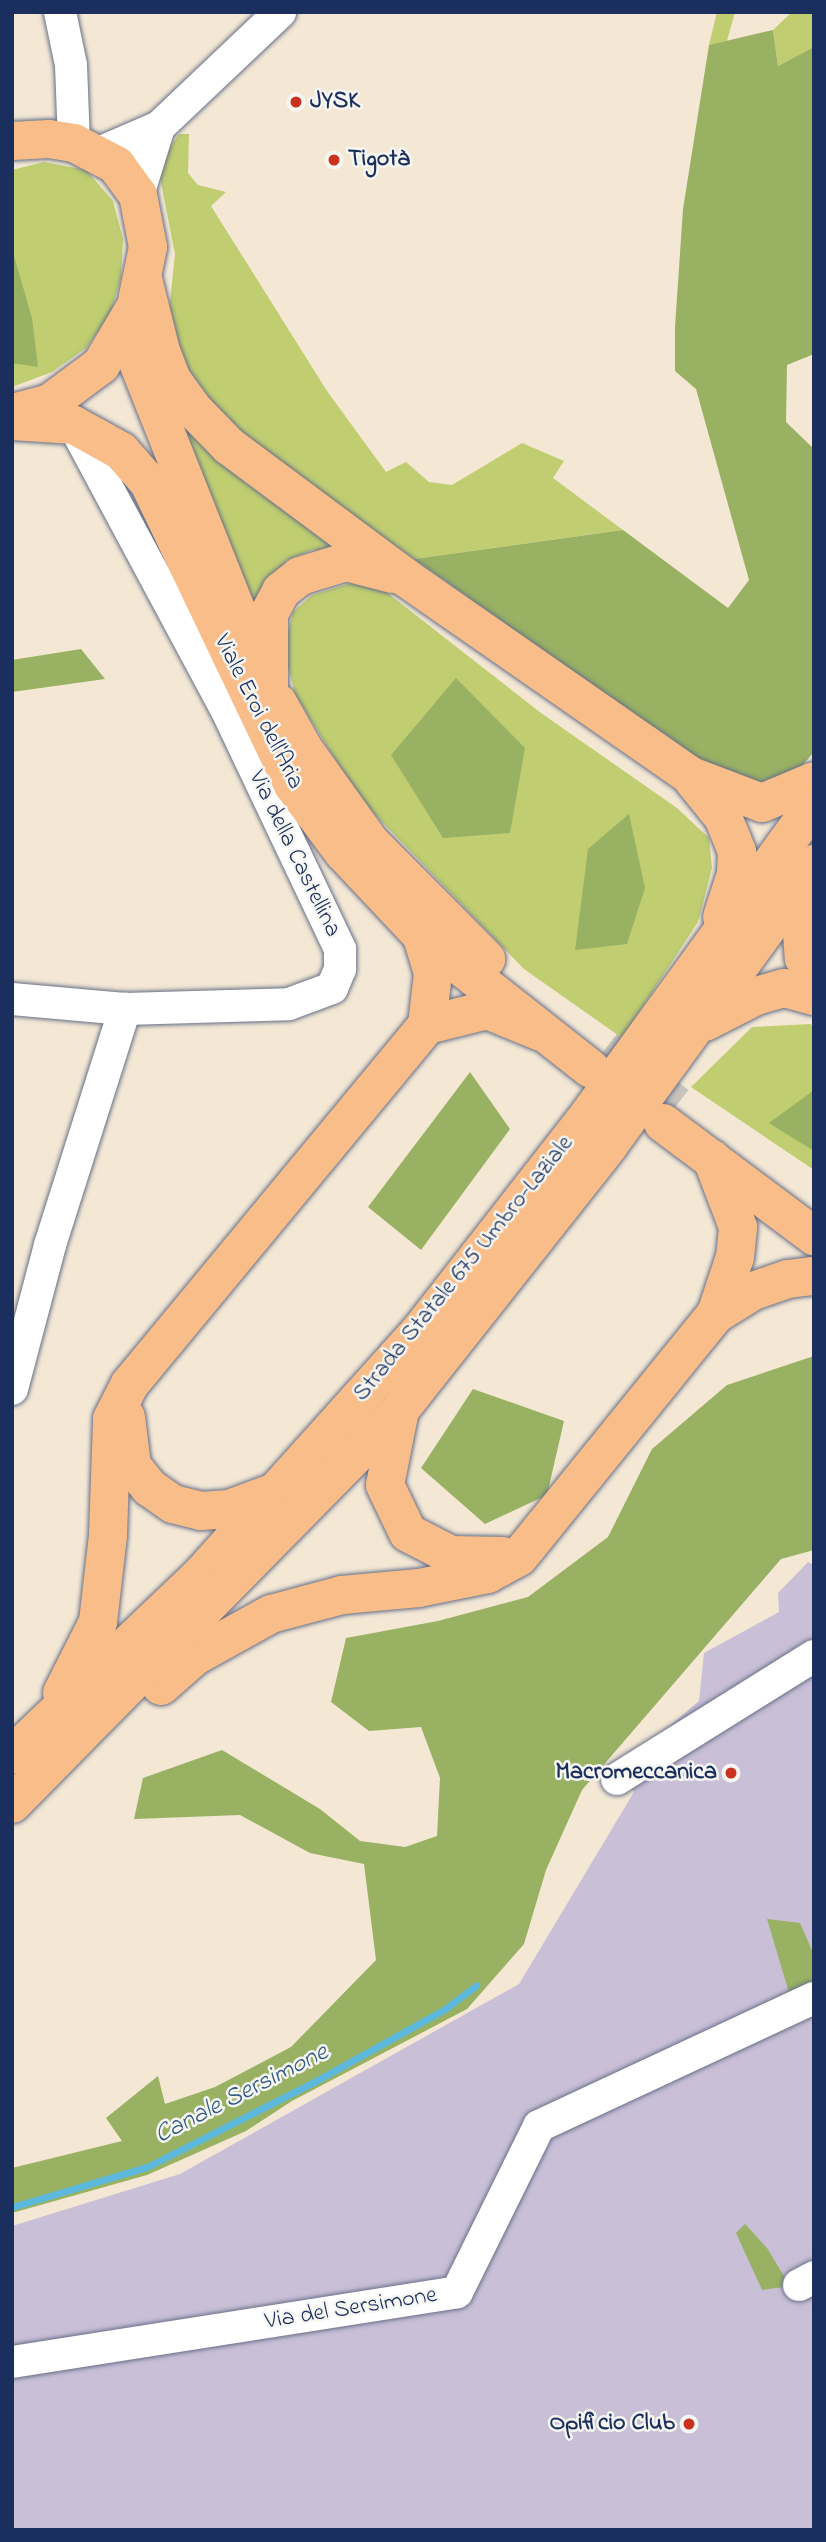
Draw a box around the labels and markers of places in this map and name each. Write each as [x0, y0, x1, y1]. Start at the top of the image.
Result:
place label: JYSK [310, 88, 360, 116]
marker: JYSK [288, 94, 304, 110]
place label: Tigotà [348, 146, 410, 174]
marker: Tigotà [326, 152, 342, 168]
place label: Macromeccanica [555, 1759, 717, 1787]
marker: Macromeccanica [723, 1765, 739, 1781]
place label: Opificio Club [549, 2410, 675, 2438]
marker: Opificio Club [681, 2416, 697, 2432]

